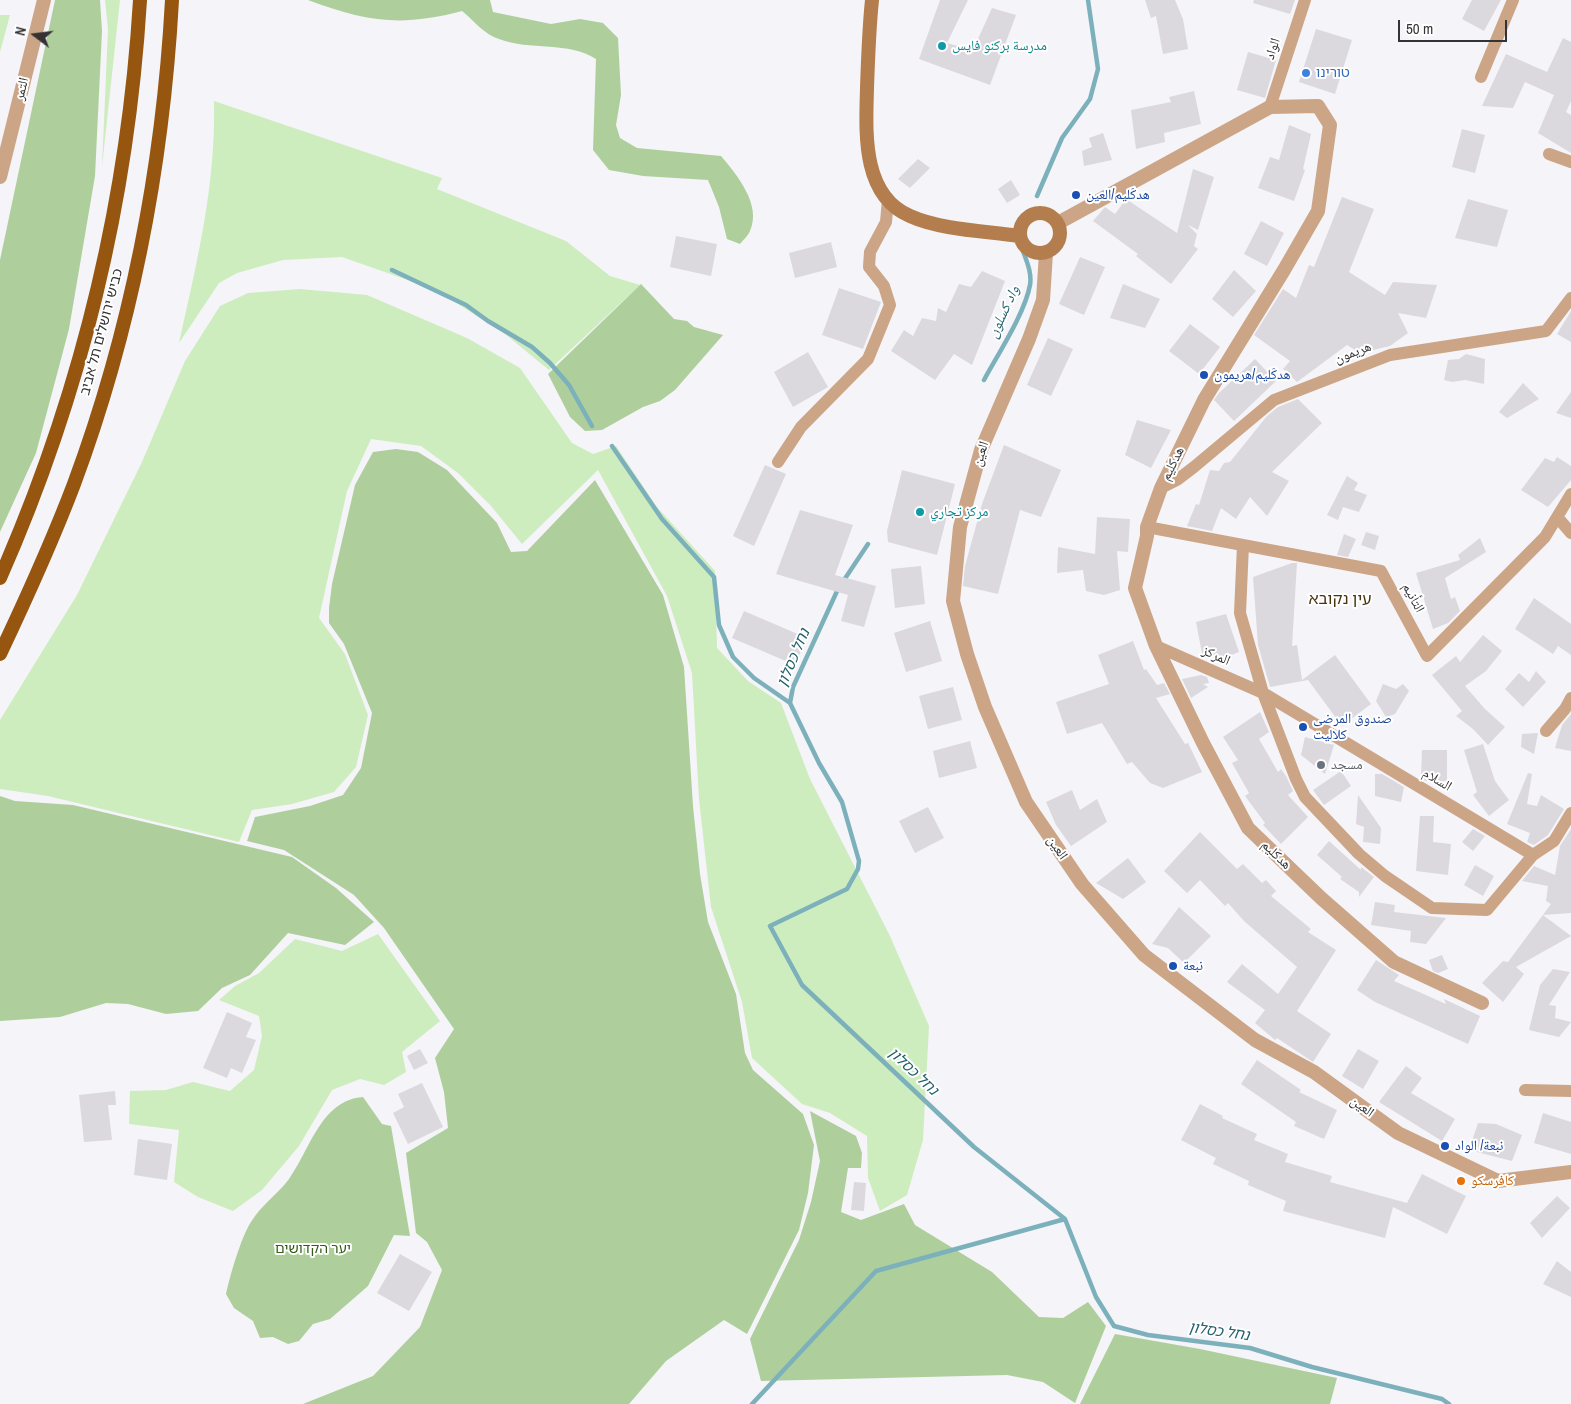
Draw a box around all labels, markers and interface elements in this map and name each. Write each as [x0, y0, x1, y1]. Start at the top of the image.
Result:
north arrow [10, 10, 60, 60]
scale bar [1401, 10, 1510, 42]
text: 50 m [1406, 18, 1433, 39]
text: N [11, 25, 30, 37]
street label: الواد [1262, 36, 1284, 62]
place label: مدرسة بركنو فايس [952, 38, 1047, 54]
marker: مدرسة بركنو فايس [936, 40, 948, 52]
place label: טורינו [1316, 65, 1350, 81]
marker: טורינו [1300, 67, 1312, 79]
street label: التمر [11, 76, 33, 102]
place label: هدكَليم/العين [1086, 187, 1150, 203]
marker: هدكَليم/العين [1070, 189, 1082, 201]
street label: כביש ירושלים תל אביב [77, 267, 127, 397]
water label: واد كسلون [984, 283, 1024, 341]
street label: هريمون [1332, 338, 1374, 368]
place label: هدكَليم/هريمون [1214, 367, 1291, 383]
marker: هدكَليم/هريمون [1198, 369, 1210, 381]
street label: العين [969, 439, 993, 469]
street label: هدكليم [1158, 444, 1188, 484]
place label: مركز تجاري [930, 504, 988, 520]
marker: مركز تجاري [914, 506, 926, 518]
street label: التأنيم [1398, 580, 1428, 616]
district label: עין נקובא [1308, 590, 1372, 610]
water label: נחל כסלון [774, 626, 814, 690]
street label: المركز [1199, 642, 1233, 670]
place label: صندوق المرضى كلاليت [1313, 711, 1392, 744]
marker: صندوق المرضى كلاليت [1297, 721, 1309, 733]
place label: مسجد [1331, 757, 1363, 773]
marker: مسجد [1315, 759, 1327, 771]
street label: السلام [1419, 765, 1455, 795]
street label: العين [1043, 833, 1071, 863]
street label: هدكليم [1257, 837, 1295, 873]
place label: نبعة [1183, 958, 1203, 974]
marker: نبعة [1167, 960, 1179, 972]
water label: נחל כסלון [884, 1045, 942, 1099]
street label: العين [1347, 1093, 1377, 1121]
place label: نبعة/ الواد [1455, 1138, 1503, 1154]
marker: نبعة/ الواد [1439, 1140, 1451, 1152]
place label: كافرسكو [1471, 1173, 1514, 1189]
marker: كافرسكو [1455, 1175, 1467, 1187]
park label: יער הקדושים [275, 1241, 351, 1257]
water label: נחל כסלון [1187, 1319, 1251, 1345]

